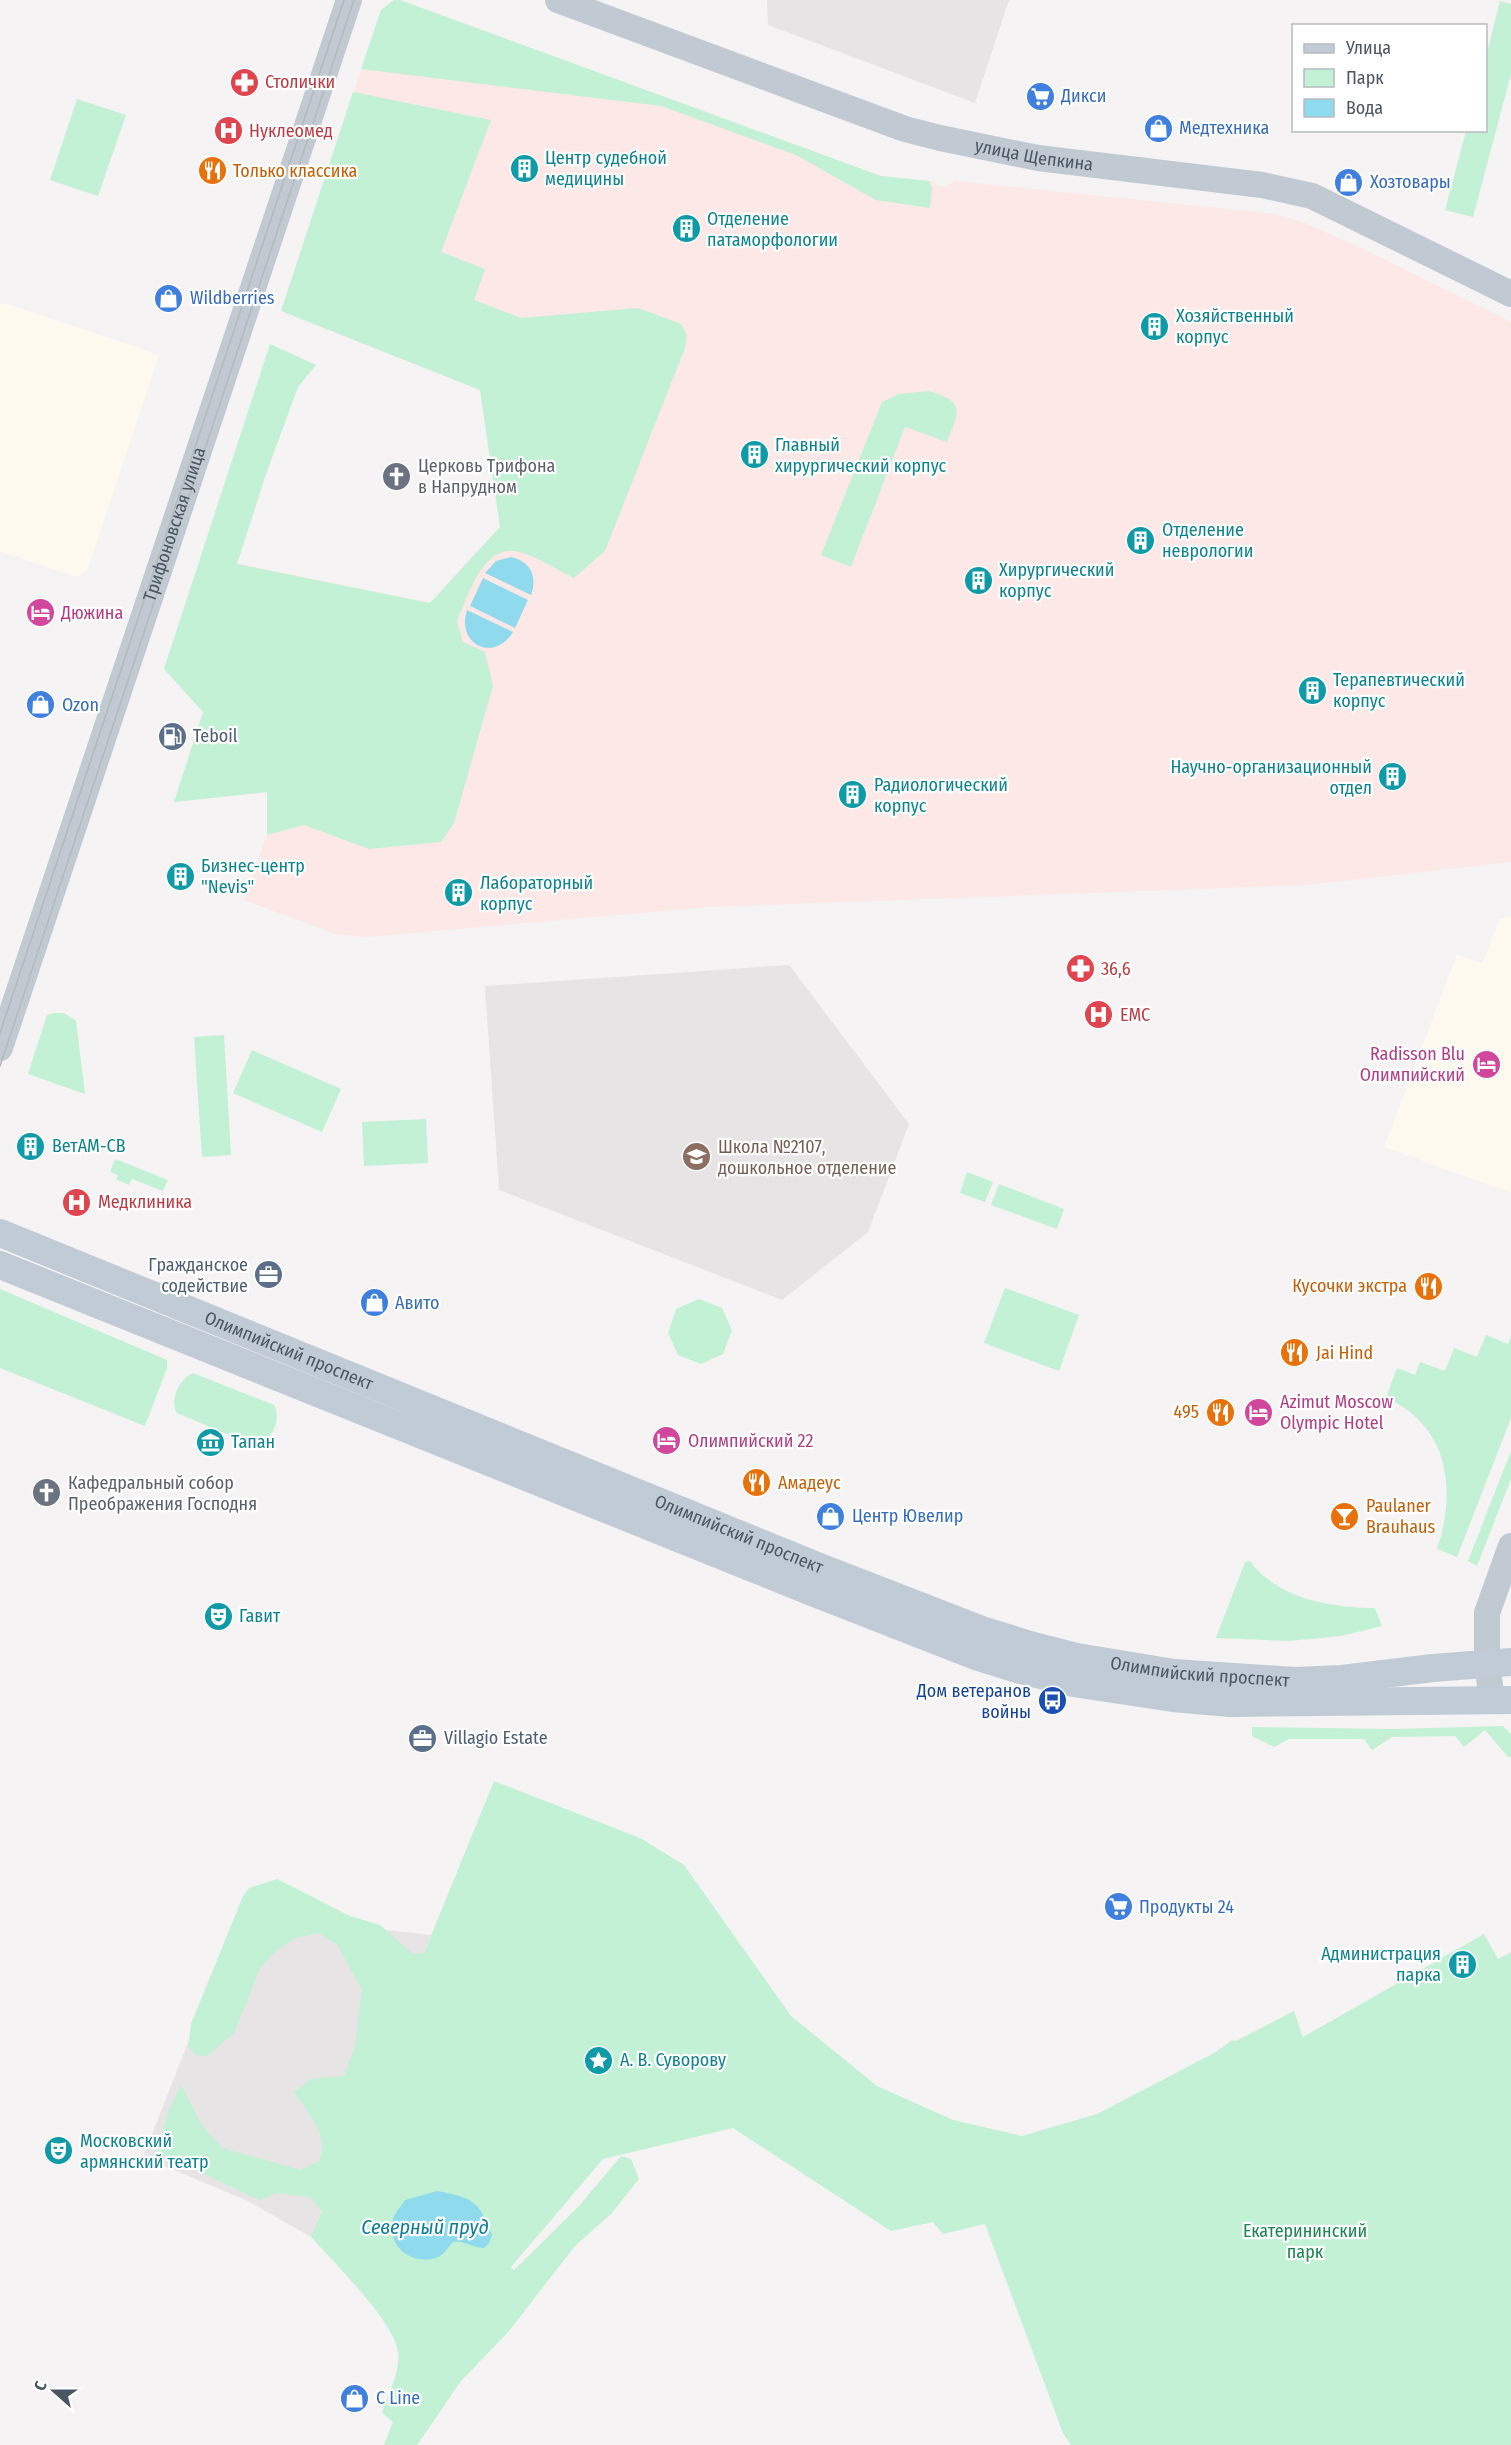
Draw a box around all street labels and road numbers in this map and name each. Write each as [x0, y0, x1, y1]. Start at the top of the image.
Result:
street label: улица Щепкина [973, 134, 1094, 176]
street label: Трифоновская улица [138, 444, 210, 604]
street label: Олимпийский проспект [201, 1307, 377, 1395]
street label: Олимпийский проспект [651, 1490, 827, 1579]
street label: Олимпийский проспект [1109, 1652, 1291, 1692]

